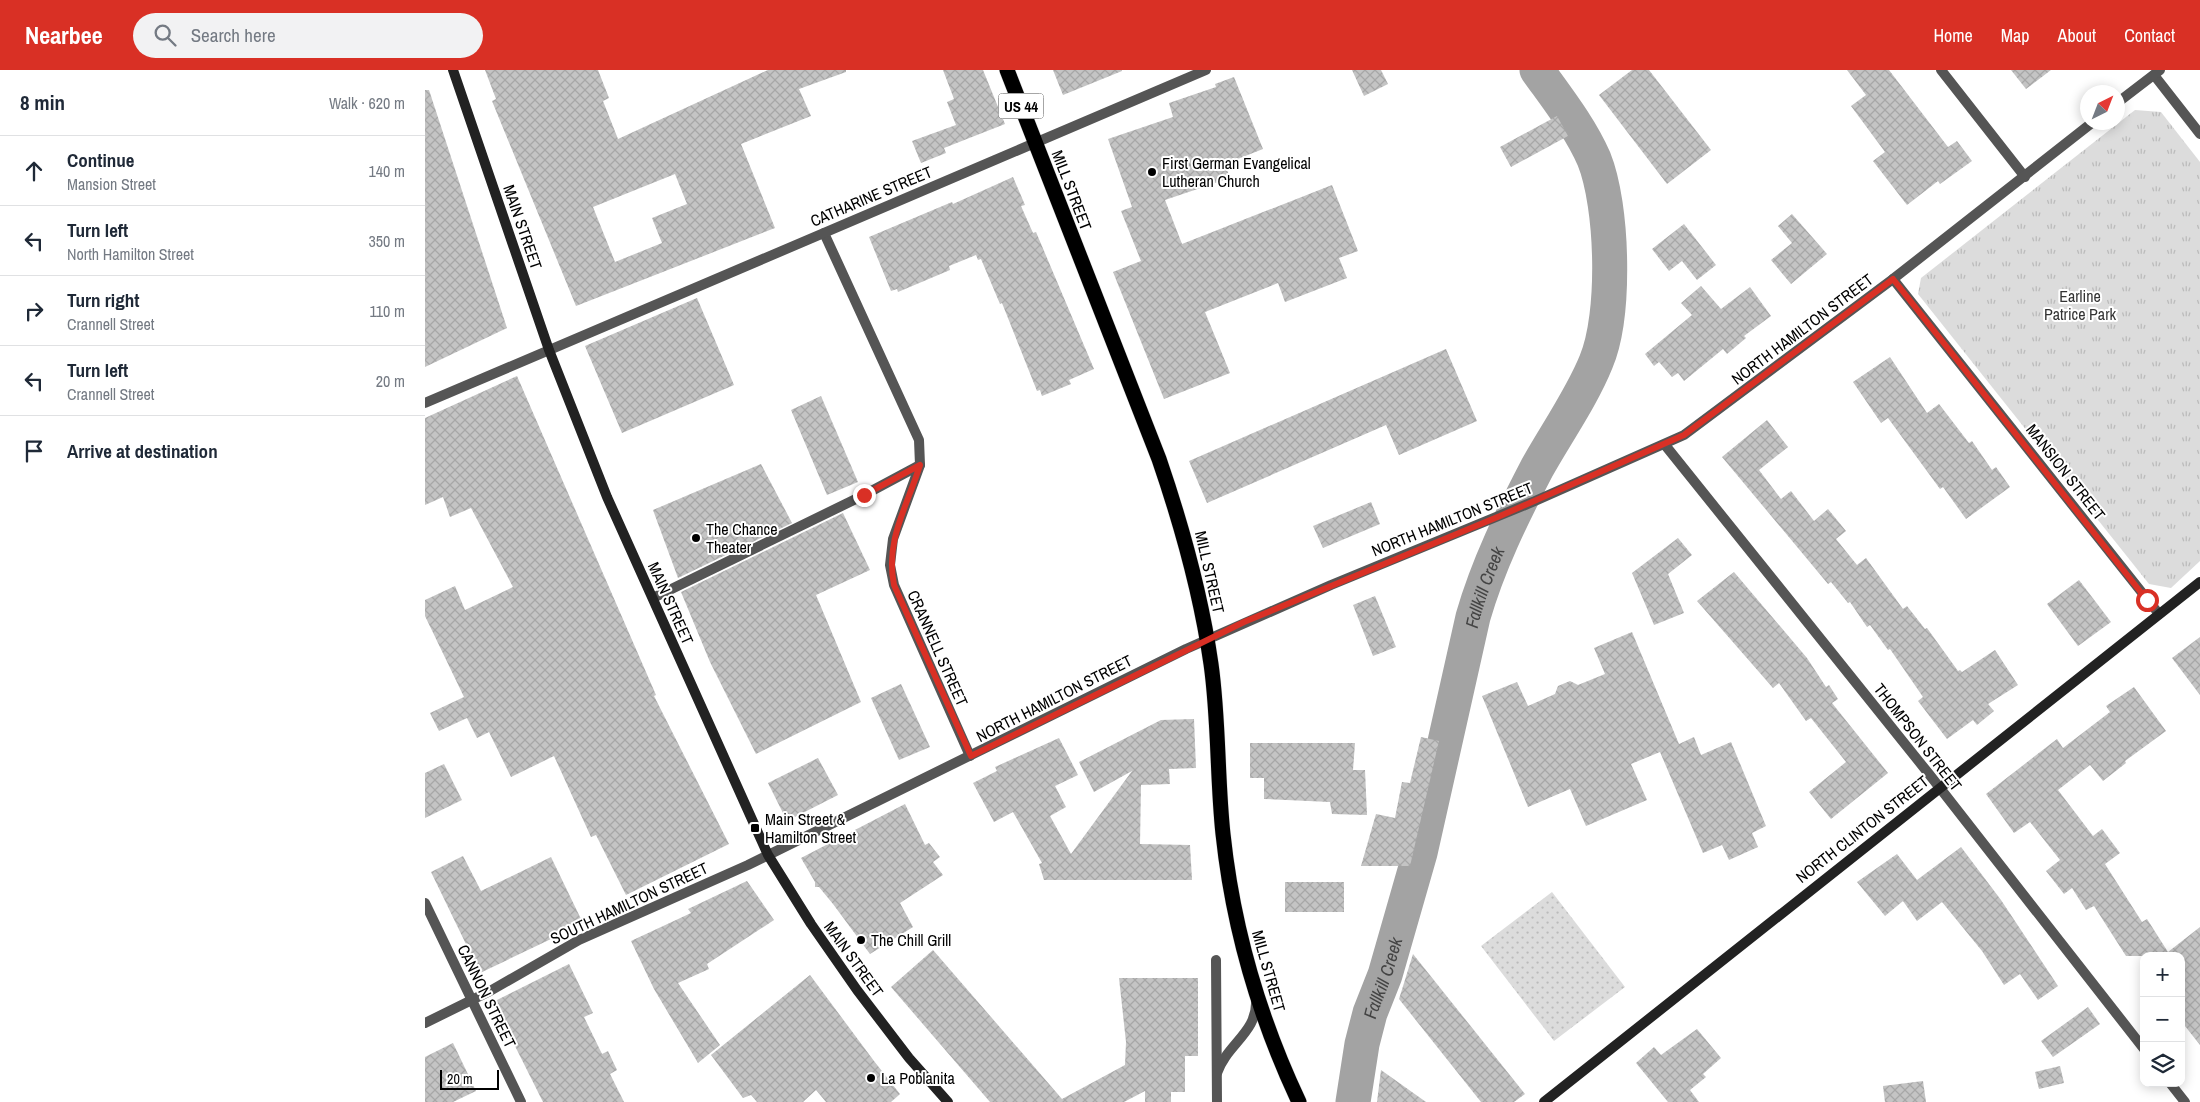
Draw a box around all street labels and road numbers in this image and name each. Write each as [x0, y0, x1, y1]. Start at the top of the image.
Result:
road number: US 44 [999, 94, 1043, 118]
street label: MILL STREET [1047, 147, 1097, 233]
street label: CATHARINE STREET [807, 160, 935, 232]
street label: MAIN STREET [498, 182, 548, 272]
street label: NORTH HAMILTON STREET [1727, 268, 1877, 390]
street label: MANSION STREET [2021, 419, 2111, 525]
street label: NORTH HAMILTON STREET [1368, 477, 1536, 561]
street label: MILL STREET [1190, 529, 1230, 615]
street label: MAIN STREET [643, 558, 699, 648]
street label: CRANNELL STREET [903, 586, 973, 710]
street label: NORTH HAMILTON STREET [972, 649, 1136, 747]
street label: THOMPSON STREET [1869, 679, 1967, 795]
street label: NORTH CLINTON STREET [1791, 770, 1933, 888]
street label: SOUTH HAMILTON STREET [547, 857, 711, 949]
street label: MAIN STREET [819, 917, 889, 1001]
street label: MILL STREET [1247, 928, 1291, 1014]
street label: CANNON STREET [453, 941, 521, 1051]

